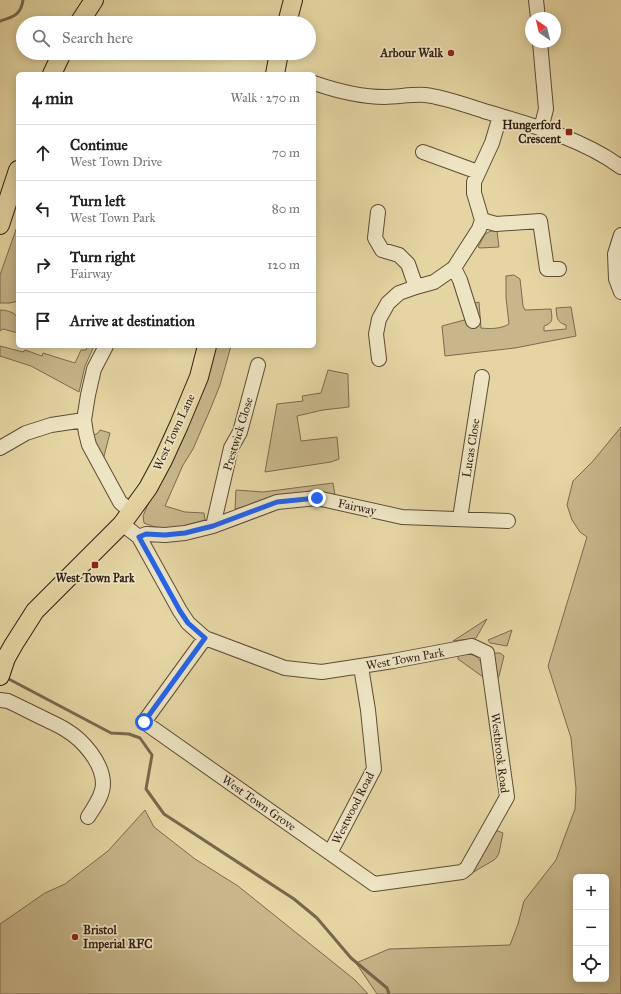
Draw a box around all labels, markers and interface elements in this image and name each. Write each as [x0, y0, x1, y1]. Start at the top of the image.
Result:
north arrow [525, 12, 561, 48]
search box [16, 16, 316, 60]
icon: search [30, 27, 52, 49]
text: Search here [62, 29, 133, 47]
place label: Arbour Walk [379, 46, 443, 60]
marker: Arbour Walk [446, 48, 456, 58]
text: 4 min [32, 88, 73, 109]
text: Walk · 270 m [231, 90, 300, 106]
place label: Hungerford Crescent [502, 118, 562, 146]
marker: Hungerford Crescent [564, 127, 574, 137]
text: Continue [70, 136, 128, 154]
icon: ahead [32, 142, 54, 164]
text: 70 m [272, 145, 300, 161]
text: West Town Drive [70, 154, 162, 170]
text: Turn left [70, 192, 126, 210]
icon: left [32, 198, 54, 220]
text: 80 m [272, 201, 300, 217]
text: West Town Park [70, 210, 156, 226]
text: Turn right [70, 248, 135, 266]
icon: right [32, 254, 54, 276]
text: 120 m [267, 257, 300, 273]
text: Fairway [70, 266, 112, 282]
icon: arrive [32, 310, 54, 332]
text: Arrive at destination [70, 312, 195, 330]
street label: West Town Lane [150, 392, 198, 472]
street label: Prestwick Close [220, 396, 256, 472]
street label: Lucas Close [459, 418, 483, 478]
route end [308, 489, 326, 507]
street label: Fairway [337, 496, 378, 518]
marker: West Town Park [90, 560, 100, 570]
place label: West Town Park [55, 571, 135, 585]
street label: West Town Park [365, 645, 446, 673]
street label: Westbrook Road [488, 712, 512, 794]
route start [135, 713, 153, 731]
street label: Westwood Road [329, 770, 377, 846]
street label: West Town Grove [219, 772, 299, 834]
map controls [573, 874, 609, 982]
button: + [573, 874, 609, 910]
button: − [573, 910, 609, 946]
place label: Bristol Imperial RFC [83, 923, 152, 952]
marker: Bristol Imperial RFC [70, 932, 80, 942]
button: locate [573, 946, 609, 982]

